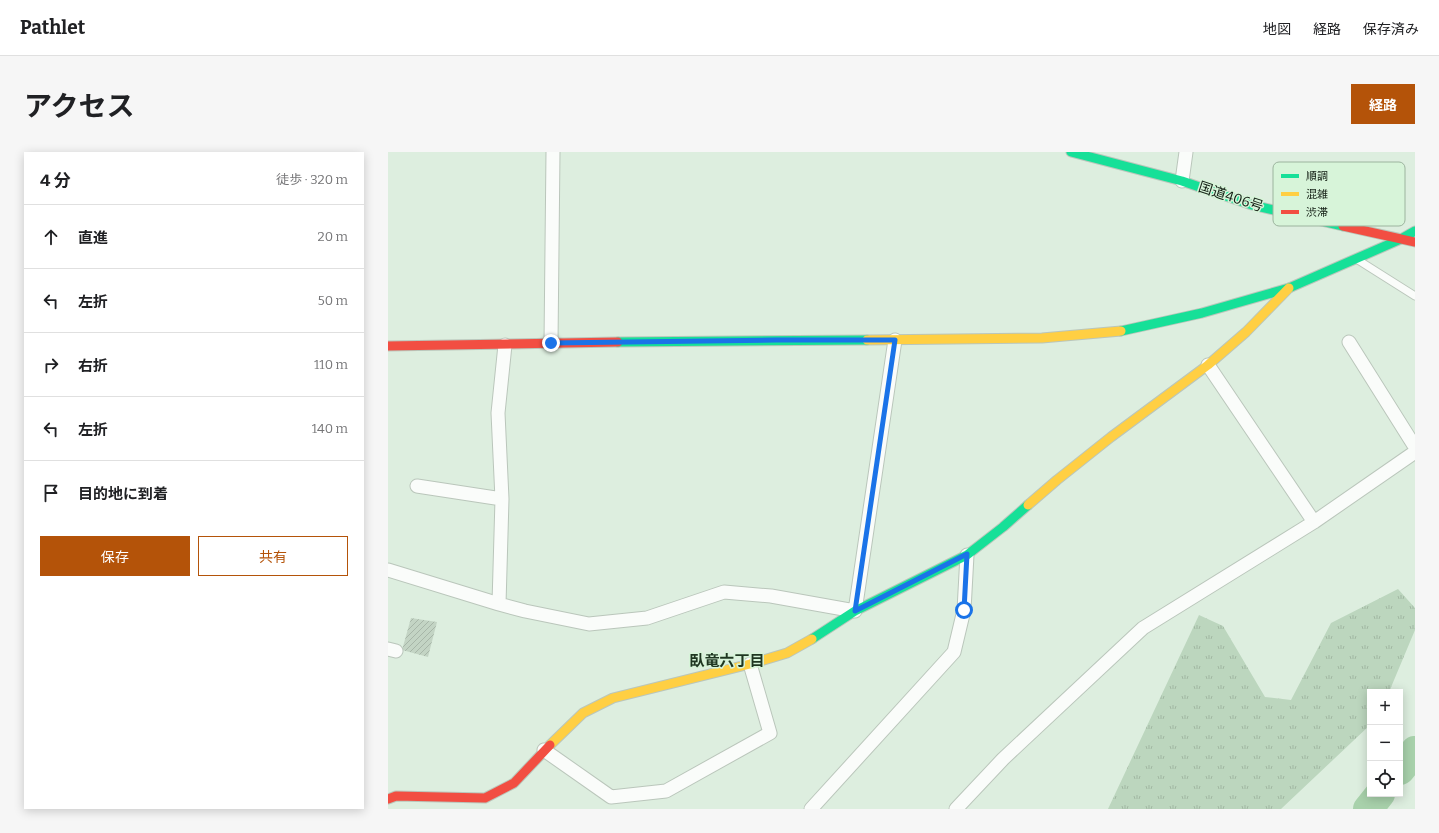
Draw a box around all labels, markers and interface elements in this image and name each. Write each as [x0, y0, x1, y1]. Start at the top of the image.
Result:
text: Pathlet [20, 16, 85, 39]
text: 地図 [1263, 21, 1291, 38]
text: 経路 [1313, 21, 1341, 38]
text: 保存済み [1363, 21, 1419, 38]
button: 経路 [1351, 84, 1415, 124]
text: アクセス [24, 90, 135, 123]
legend [1273, 162, 1405, 226]
text: 4 分 [40, 170, 70, 191]
text: 順調 [1306, 170, 1328, 183]
text: 徒歩 · 320 m [276, 172, 348, 187]
street label: 国道406号 [1196, 179, 1266, 215]
text: 混雑 [1306, 188, 1328, 201]
text: 渋滞 [1306, 206, 1328, 219]
icon: ahead [40, 226, 62, 248]
text: 直進 [78, 229, 108, 247]
text: 20 m [318, 229, 348, 244]
icon: left [40, 290, 62, 312]
text: 左折 [78, 293, 108, 311]
text: 50 m [318, 293, 348, 308]
route end [542, 334, 560, 352]
icon: right [40, 354, 62, 376]
text: 右折 [78, 357, 108, 375]
text: 110 m [314, 357, 348, 372]
icon: left [40, 418, 62, 440]
text: 左折 [78, 421, 108, 439]
text: 140 m [312, 421, 348, 436]
icon: arrive [40, 482, 62, 504]
text: 目的地に到着 [78, 485, 168, 503]
button: 保存 [40, 536, 190, 576]
button: 共有 [198, 536, 348, 576]
route start [955, 601, 973, 619]
district label: 臥竜六丁目 [689, 652, 765, 670]
map controls [1367, 689, 1403, 797]
button: + [1367, 689, 1403, 725]
button: − [1367, 725, 1403, 761]
button: locate [1367, 761, 1403, 797]

